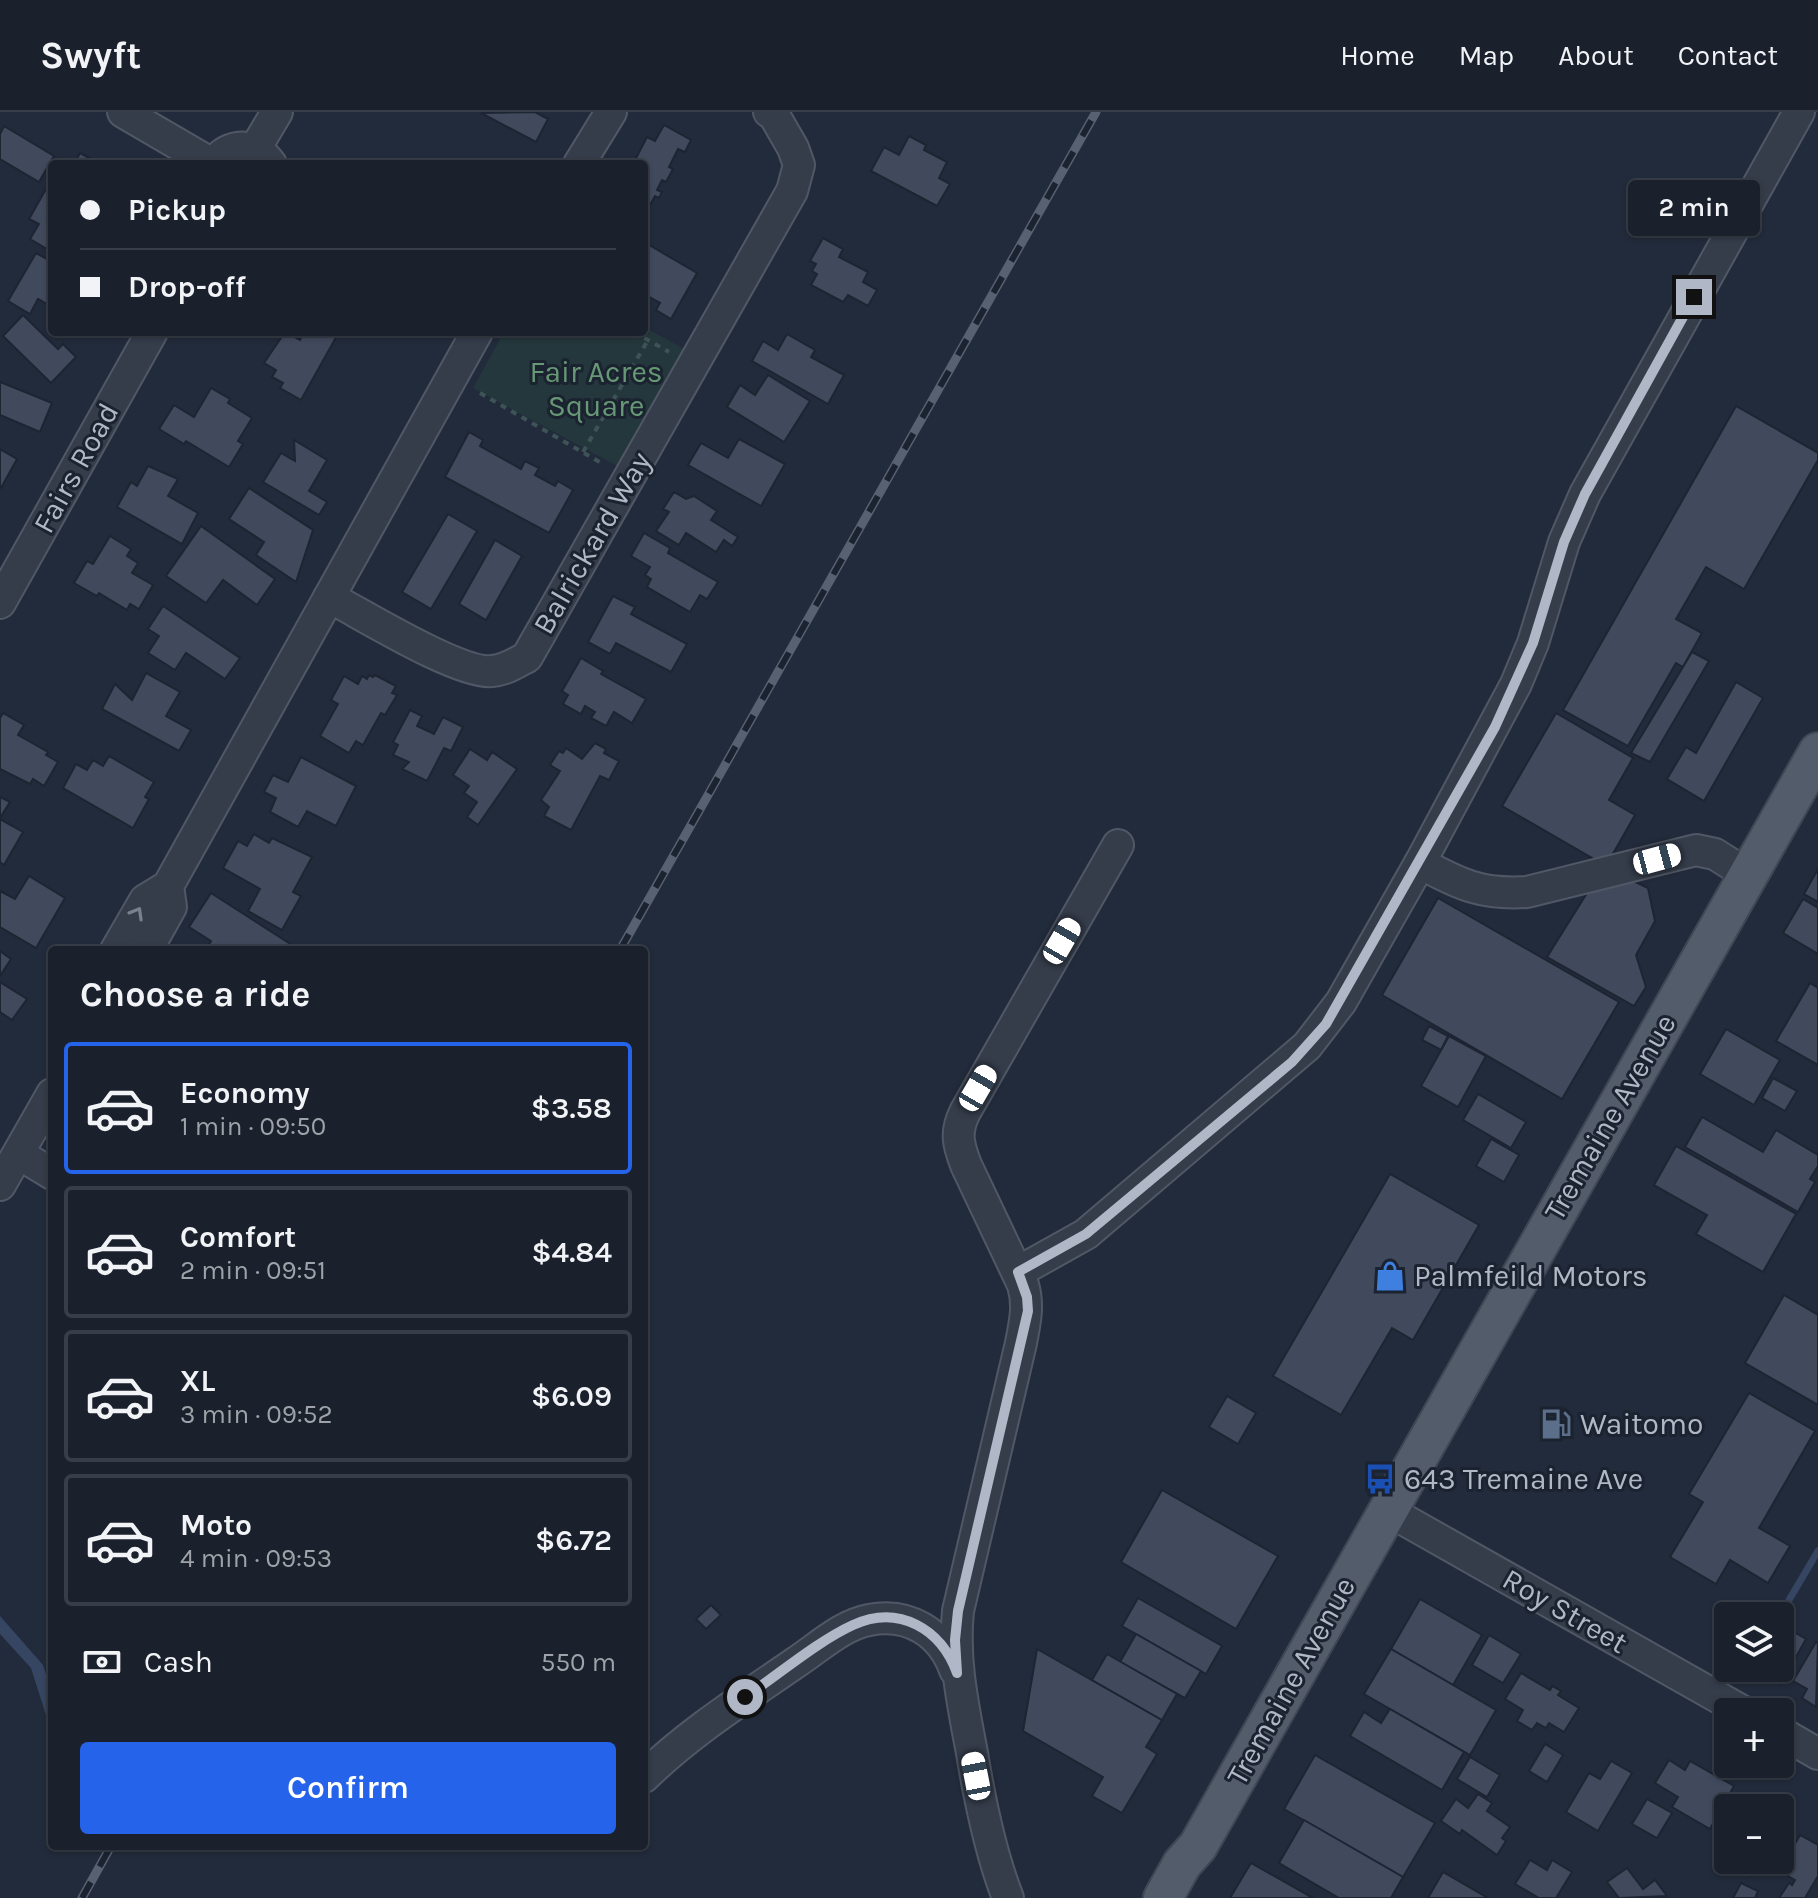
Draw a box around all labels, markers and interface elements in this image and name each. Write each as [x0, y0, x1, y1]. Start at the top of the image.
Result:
text: Swyft [40, 33, 141, 78]
text: Home [1340, 39, 1415, 72]
text: Map [1459, 39, 1514, 72]
text: About [1558, 39, 1634, 72]
text: Contact [1678, 39, 1778, 72]
callout: 2 min [1628, 181, 1760, 237]
text: Pickup [128, 192, 226, 228]
text: 2 min [1659, 192, 1729, 223]
text: Drop-off [128, 269, 246, 305]
route end [1676, 279, 1712, 315]
park label: Fair Acres Square [529, 354, 663, 424]
street label: Fairs Road [26, 397, 126, 539]
street label: Balrickard Way [525, 445, 659, 640]
car [1631, 841, 1683, 877]
one-way arrow [127, 907, 143, 922]
car [1040, 914, 1084, 968]
text: Choose a ride [80, 973, 310, 1015]
street label: Tremaine Avenue [1536, 1008, 1684, 1226]
car [956, 1061, 1000, 1115]
icon: car [84, 1072, 156, 1144]
text: Economy [180, 1075, 310, 1111]
text: $3.58 [531, 1090, 612, 1126]
text: 1 min · 09:50 [180, 1111, 326, 1142]
icon: car [84, 1216, 156, 1288]
text: Comfort [180, 1219, 296, 1255]
text: $4.84 [531, 1234, 612, 1270]
text: 2 min · 09:51 [180, 1255, 326, 1286]
place label: Palmfeild Motors [1414, 1258, 1648, 1294]
shop icon: Palmfeild Motors [1373, 1259, 1407, 1293]
icon: car [84, 1360, 156, 1432]
text: XL [180, 1363, 215, 1399]
text: $6.09 [531, 1378, 612, 1414]
text: 3 min · 09:52 [180, 1399, 333, 1430]
place label: Waitomo [1580, 1406, 1703, 1442]
fuel station icon: Waitomo [1539, 1407, 1573, 1441]
place label: 643 Tremaine Ave [1404, 1461, 1643, 1497]
bus stop icon: 643 Tremaine Ave [1363, 1462, 1397, 1496]
icon: car [84, 1504, 156, 1576]
text: Moto [180, 1507, 252, 1543]
text: $6.72 [535, 1522, 612, 1558]
text: 4 min · 09:53 [180, 1543, 332, 1574]
street label: Roy Street [1496, 1561, 1634, 1661]
street label: Tremaine Avenue [1219, 1571, 1363, 1791]
map controls [1714, 1602, 1794, 1874]
button: layers [1714, 1602, 1794, 1682]
icon: cash [80, 1640, 124, 1684]
text: Cash [144, 1644, 213, 1680]
text: 550 m [541, 1647, 616, 1678]
route start [727, 1679, 763, 1715]
button: + [1714, 1698, 1794, 1778]
button: Confirm [80, 1742, 616, 1834]
car [960, 1750, 992, 1802]
button: − [1714, 1794, 1794, 1874]

